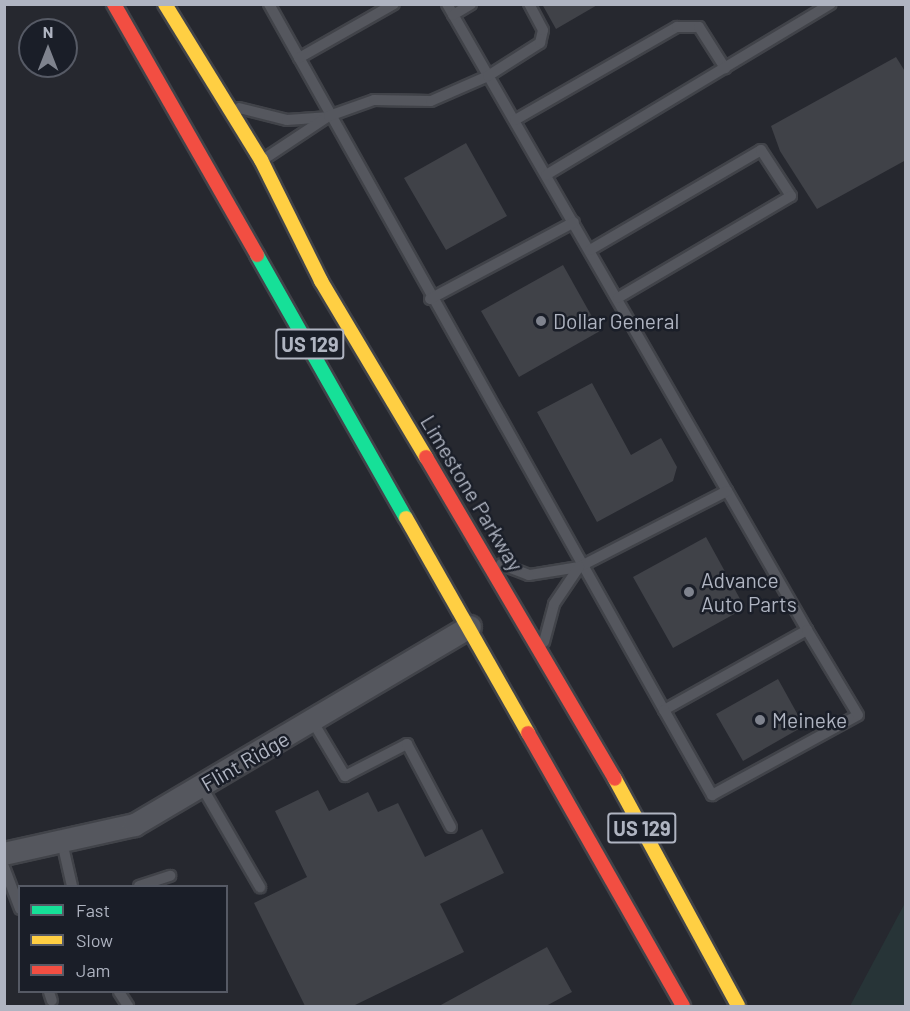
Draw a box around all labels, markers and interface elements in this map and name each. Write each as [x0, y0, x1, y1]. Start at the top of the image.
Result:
north arrow [18, 18, 78, 78]
text: N [43, 22, 53, 41]
place label: Dollar General [553, 308, 679, 334]
marker: Dollar General [534, 314, 548, 328]
road number: US 129 [274, 327, 346, 361]
street label: Limestone Parkway [416, 410, 528, 576]
place label: Advance Auto Parts [701, 567, 797, 617]
marker: Advance Auto Parts [682, 585, 696, 599]
place label: Meineke [772, 707, 847, 733]
marker: Meineke [753, 713, 767, 727]
street label: Flint Ridge [197, 726, 293, 796]
road number: US 129 [606, 811, 678, 845]
legend [18, 885, 228, 993]
text: Fast [76, 899, 110, 921]
text: Slow [76, 929, 113, 951]
text: Jam [76, 959, 110, 981]

